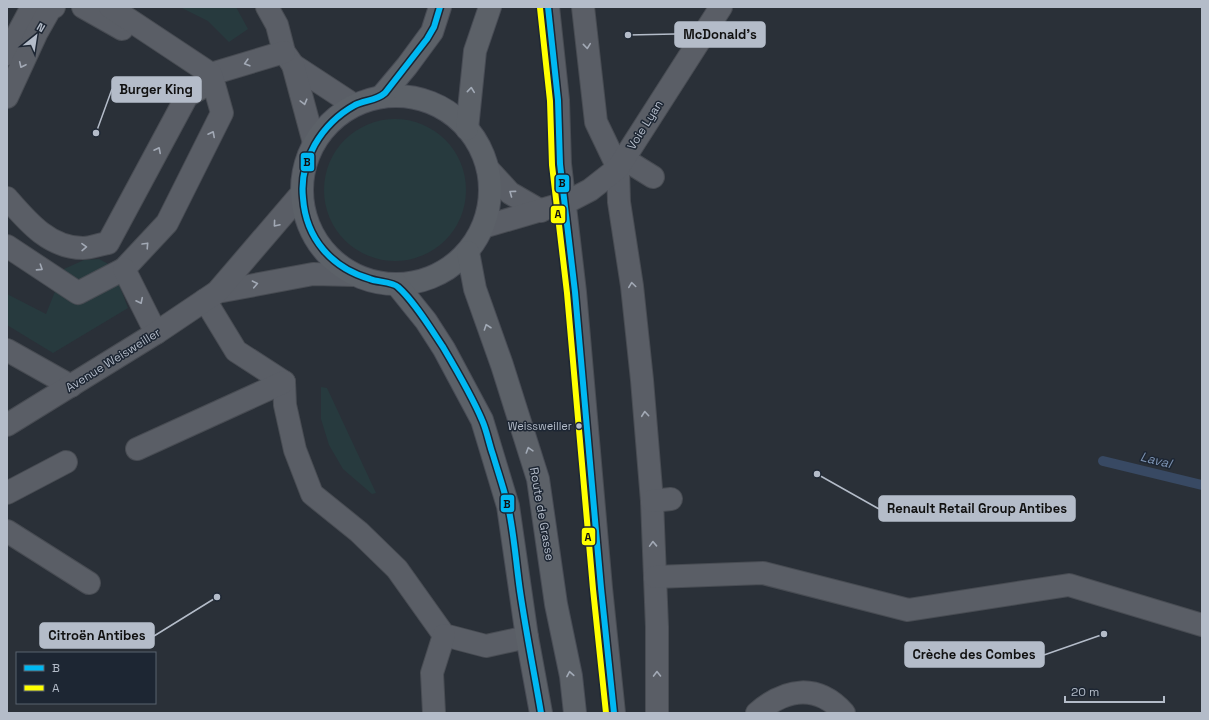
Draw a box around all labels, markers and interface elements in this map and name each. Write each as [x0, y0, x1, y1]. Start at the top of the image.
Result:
north arrow [16, 16, 56, 56]
text: N [34, 19, 48, 35]
callout: McDonald's [675, 22, 765, 47]
text: McDonald's [683, 26, 757, 43]
one-way arrow [582, 43, 591, 49]
one-way arrow [244, 58, 251, 67]
one-way arrow [19, 61, 27, 68]
callout: Burger King [112, 77, 201, 102]
text: Burger King [119, 81, 193, 98]
one-way arrow [467, 87, 476, 93]
street label: Voie Lyan [623, 97, 667, 153]
one-way arrow [299, 99, 307, 106]
one-way arrow [207, 131, 215, 138]
one-way arrow [153, 147, 160, 154]
line badge: B [300, 152, 315, 172]
text: B [303, 155, 311, 169]
line badge: B [555, 174, 570, 193]
text: B [558, 176, 566, 190]
one-way arrow [509, 191, 516, 198]
line badge: A [550, 205, 566, 224]
text: A [555, 207, 562, 221]
one-way arrow [273, 219, 280, 227]
one-way arrow [141, 242, 149, 250]
one-way arrow [81, 243, 87, 251]
one-way arrow [36, 263, 43, 270]
one-way arrow [252, 281, 258, 289]
one-way arrow [628, 282, 637, 288]
one-way arrow [136, 297, 143, 304]
street label: Avenue Weisweiller [63, 324, 164, 396]
one-way arrow [484, 324, 492, 331]
one-way arrow [641, 411, 650, 417]
place label: Weissweiller [508, 419, 572, 433]
marker: Weissweiller [574, 421, 584, 431]
one-way arrow [525, 447, 534, 454]
water label: Laval [1139, 448, 1175, 473]
street label: Route de Grasse [526, 466, 558, 562]
line badge: B [500, 494, 515, 513]
callout: Renault Retail Group Antibes [879, 496, 1075, 521]
text: B [503, 497, 511, 511]
text: Renault Retail Group Antibes [887, 500, 1067, 517]
line badge: A [581, 527, 596, 546]
text: A [585, 530, 592, 544]
one-way arrow [649, 541, 658, 547]
callout: Citroën Antibes [40, 623, 154, 648]
text: Citroën Antibes [48, 627, 146, 644]
callout: Crèche des Combes [905, 642, 1044, 667]
text: Crèche des Combes [912, 646, 1036, 663]
legend [16, 652, 156, 704]
text: B [52, 660, 60, 676]
one-way arrow [566, 671, 575, 677]
one-way arrow [653, 671, 661, 677]
scale bar [1065, 678, 1164, 704]
text: A [52, 680, 60, 696]
text: 20 m [1071, 684, 1099, 700]

